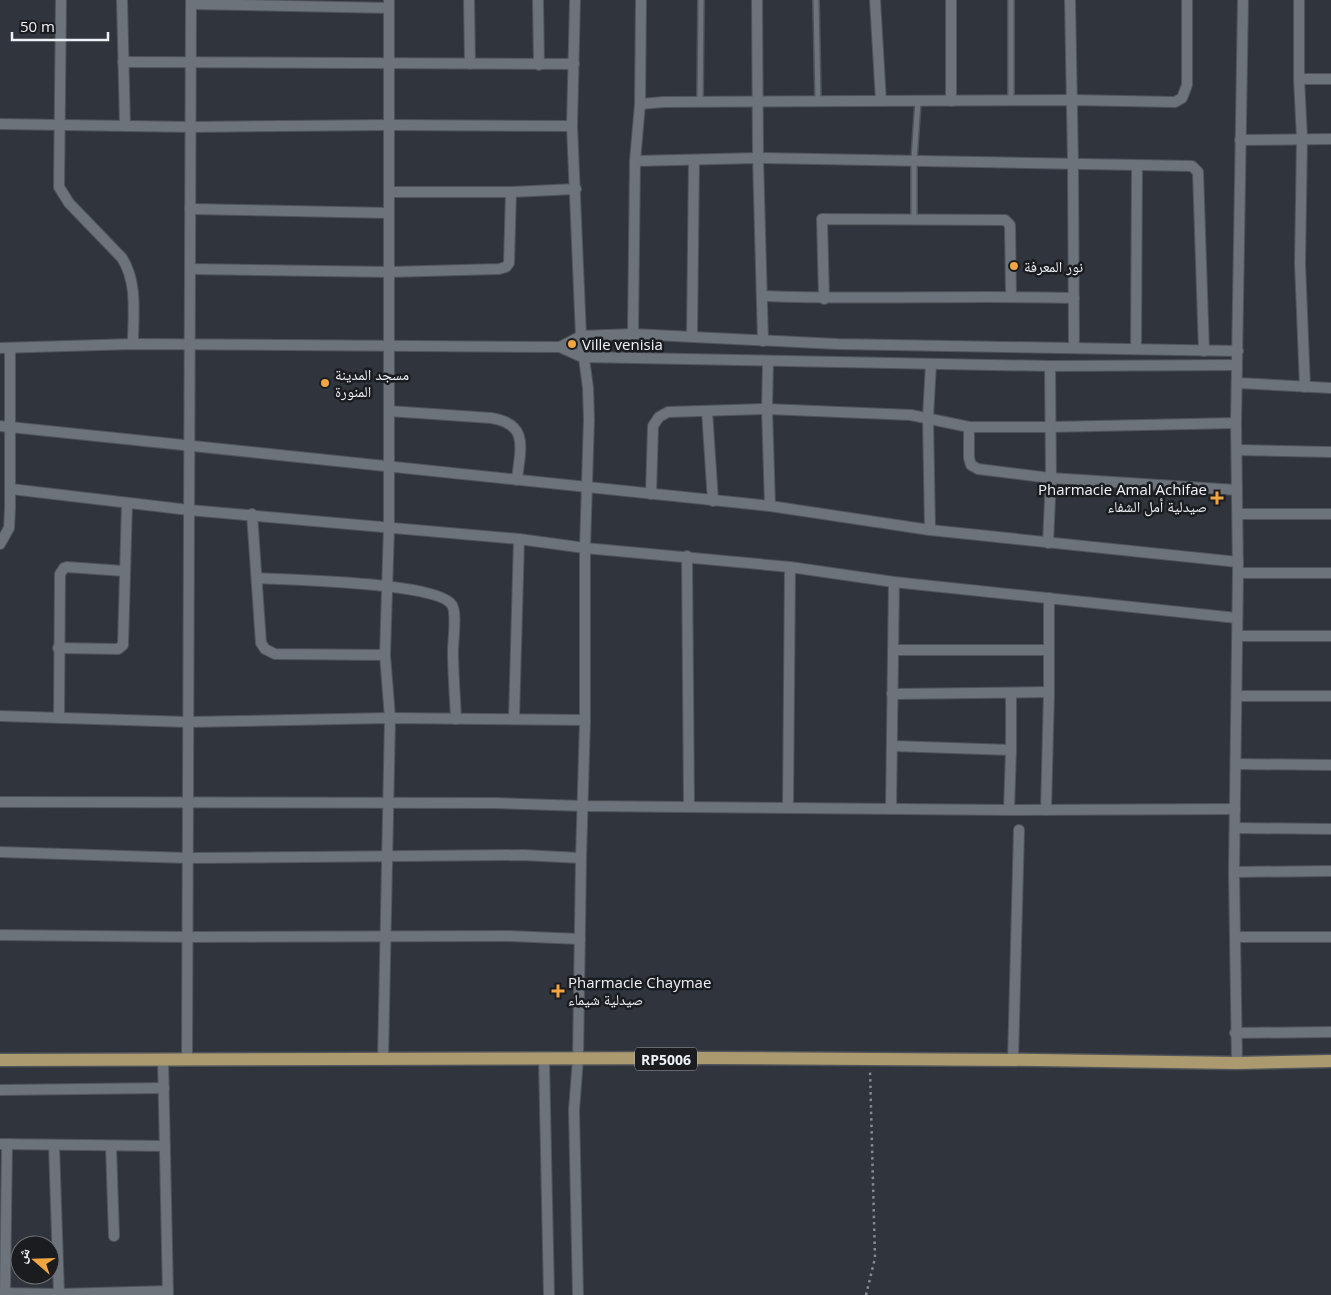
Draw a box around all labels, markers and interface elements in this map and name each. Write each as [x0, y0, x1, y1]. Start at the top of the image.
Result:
scale bar [12, 10, 109, 42]
text: 50 m [20, 16, 55, 36]
place label: نور المعرفة [1024, 256, 1083, 276]
marker: نور المعرفة [1008, 260, 1020, 272]
place label: Ville venisia [582, 334, 663, 354]
marker: Ville venisia [566, 338, 578, 350]
place label: مسجد المدينة المنورة [335, 364, 409, 401]
marker: مسجد المدينة المنورة [319, 377, 331, 389]
place label: Pharmacie Amal Achifae صيدلية أمل الشفاء [1038, 479, 1207, 517]
marker: Pharmacie Amal Achifae صيدلية أمل الشفاء [1211, 492, 1223, 504]
place label: Pharmacie Chaymae صيدلية شيماء [568, 972, 711, 1009]
marker: Pharmacie Chaymae صيدلية شيماء [552, 985, 564, 997]
road number: RP5006 [635, 1048, 697, 1070]
north arrow [10, 1235, 60, 1285]
text: ش [11, 1245, 34, 1266]

